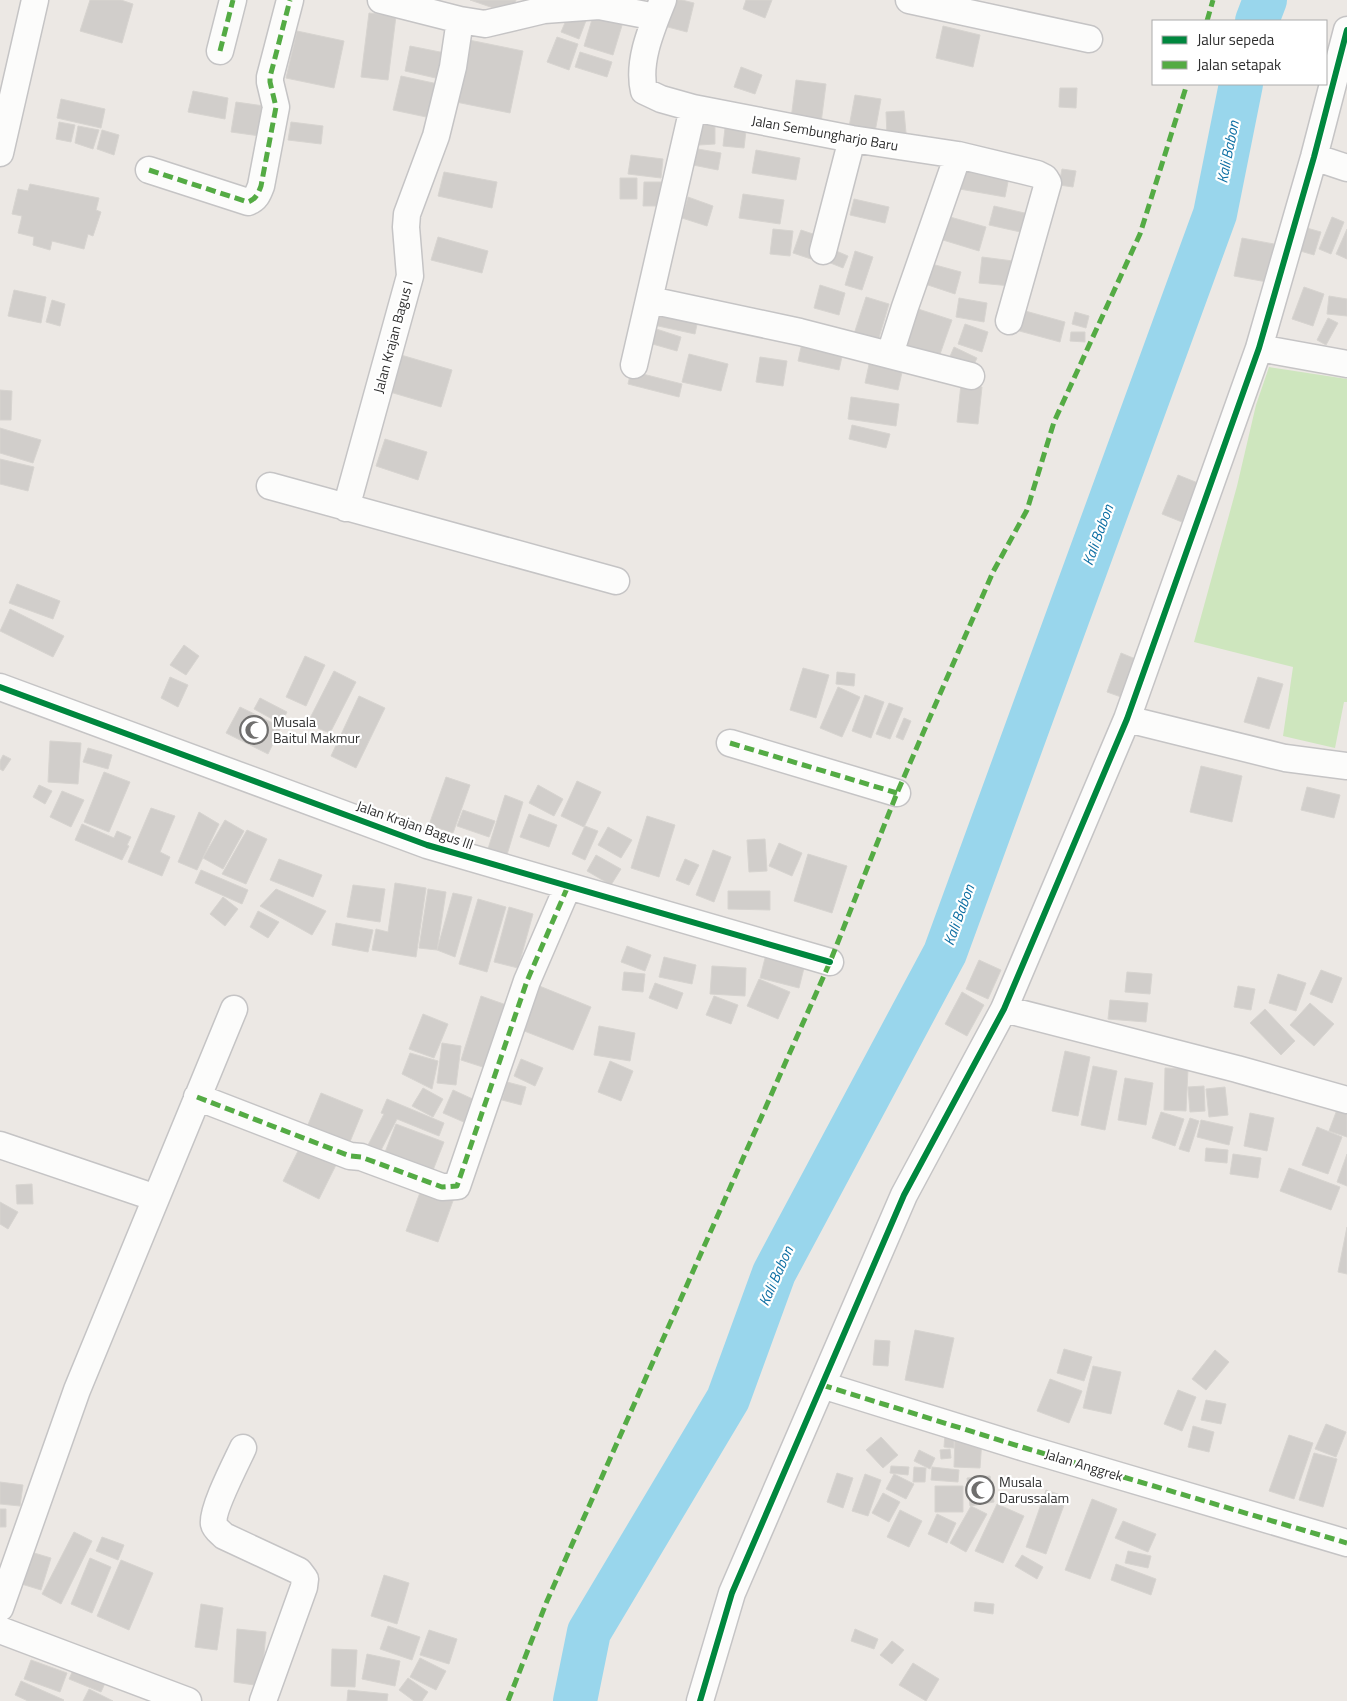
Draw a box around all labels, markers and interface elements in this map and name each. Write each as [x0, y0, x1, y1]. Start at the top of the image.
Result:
legend [1152, 20, 1327, 85]
text: Jalur sepeda [1197, 28, 1275, 51]
text: Jalan setapak [1197, 53, 1281, 76]
street label: Jalan Sembungharjo Baru [750, 109, 900, 156]
water label: Kali Babon [1210, 118, 1245, 185]
street label: Jalan Krajan Bagus I [367, 278, 418, 395]
water label: Kali Babon [1076, 501, 1119, 568]
place label: Musala Baitul Makmur [273, 711, 360, 748]
mosque icon: Musala Baitul Makmur [239, 715, 269, 745]
street label: Jalan Krajan Bagus III [354, 795, 477, 854]
water label: Kali Babon [937, 881, 980, 948]
water label: Kali Babon [752, 1242, 799, 1309]
street label: Jalan Anggrek [1043, 1443, 1126, 1486]
place label: Musala Darussalam [999, 1471, 1069, 1508]
mosque icon: Musala Darussalam [965, 1475, 995, 1505]

